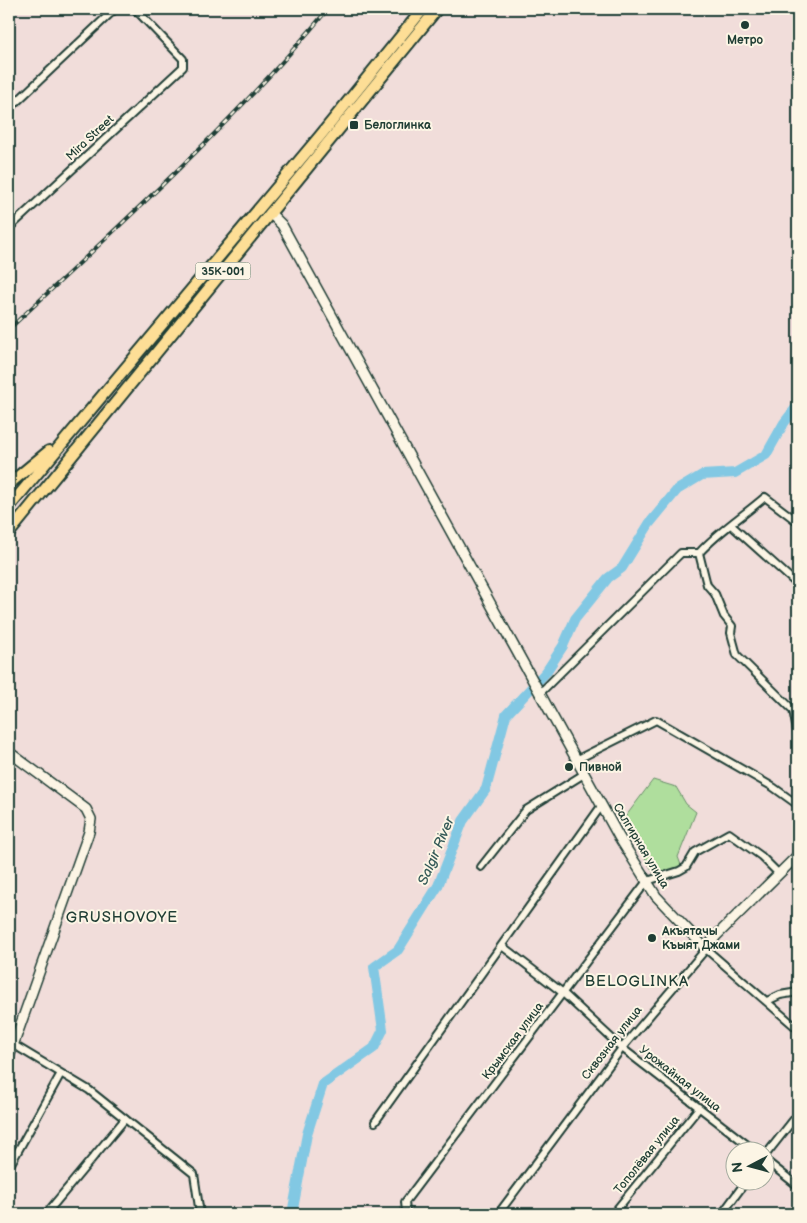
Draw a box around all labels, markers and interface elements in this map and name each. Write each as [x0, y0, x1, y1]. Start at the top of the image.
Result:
marker: Метро [739, 19, 751, 31]
place label: Метро [727, 33, 764, 48]
street label: Mira Street [63, 112, 117, 164]
place label: Белоглинка [364, 118, 432, 133]
marker: Белоглинка [348, 119, 360, 131]
road number: 35К-001 [196, 262, 250, 280]
place label: Пивной [579, 760, 622, 775]
marker: Пивной [563, 761, 575, 773]
street label: Салгирная улица [610, 800, 672, 892]
water label: Salgir River [414, 813, 458, 888]
district label: GRUSHOVOYE [66, 908, 178, 927]
place label: Акъятачы Къыят Джами [661, 924, 740, 953]
marker: Акъятачы Къыят Джами [646, 932, 658, 944]
district label: BELOGLINKA [585, 972, 689, 991]
street label: Крымская улица [479, 999, 547, 1083]
street label: Сквозная улица [578, 1003, 646, 1083]
street label: Урожайная улица [636, 1042, 724, 1116]
street label: Тополёвая улица [611, 1113, 683, 1197]
north arrow [724, 1140, 774, 1190]
text: N [729, 1161, 747, 1173]

